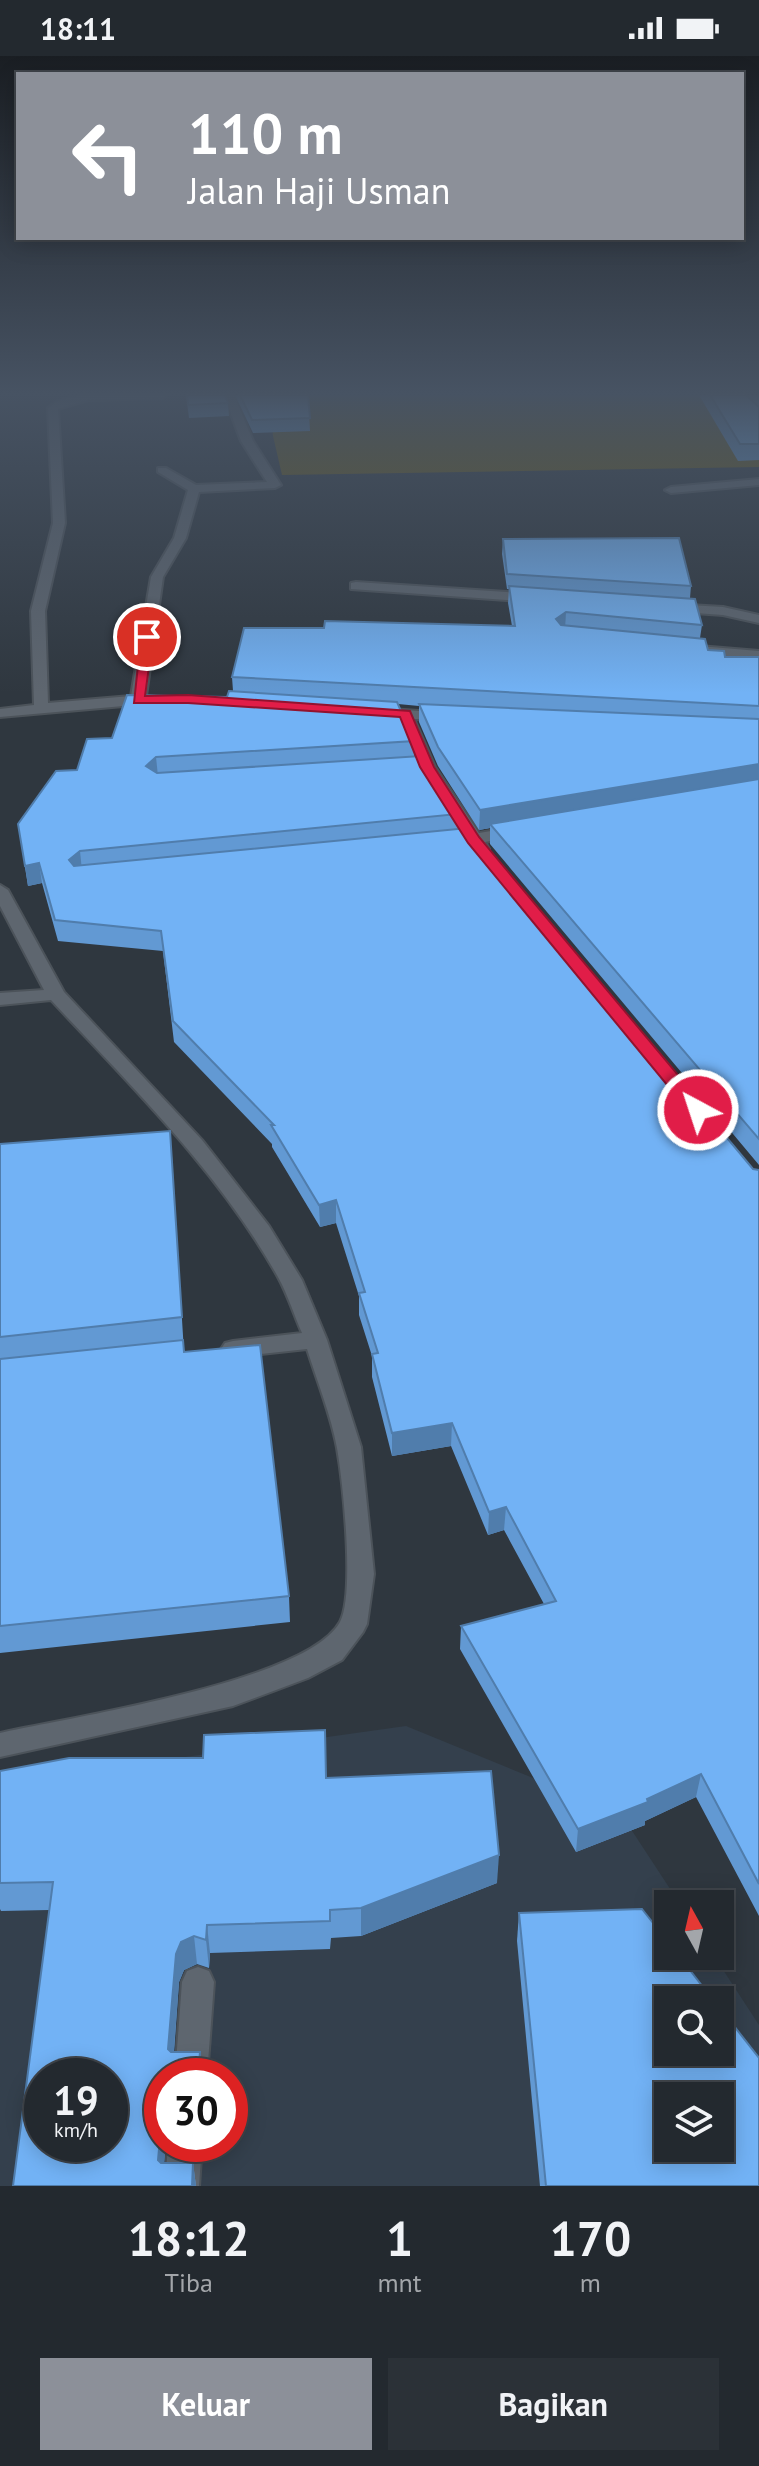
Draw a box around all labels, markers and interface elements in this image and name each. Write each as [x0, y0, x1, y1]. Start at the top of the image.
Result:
text: 18:11 [40, 9, 116, 48]
text: 110 m [188, 97, 343, 169]
icon: left [56, 104, 160, 208]
text: Jalan Haji Usman [188, 167, 450, 214]
pin [113, 603, 181, 671]
icon: arrive [125, 615, 169, 659]
position arrow [656, 1068, 740, 1152]
north arrow [654, 1890, 734, 1970]
map controls [654, 1890, 734, 2162]
button: search [654, 1986, 734, 2066]
speed limit sign: 30 [144, 2058, 248, 2162]
text: 19 [53, 2074, 99, 2126]
button: layers [654, 2082, 734, 2162]
text: km/h [54, 2117, 98, 2143]
text: 18:12 [128, 2207, 250, 2269]
text: 1 [386, 2207, 413, 2269]
text: 170 [549, 2207, 631, 2269]
text: Tiba [165, 2266, 213, 2299]
text: mnt [377, 2266, 422, 2299]
text: m [580, 2266, 601, 2299]
button: Keluar [40, 2358, 372, 2450]
button: Bagikan [388, 2358, 719, 2450]

